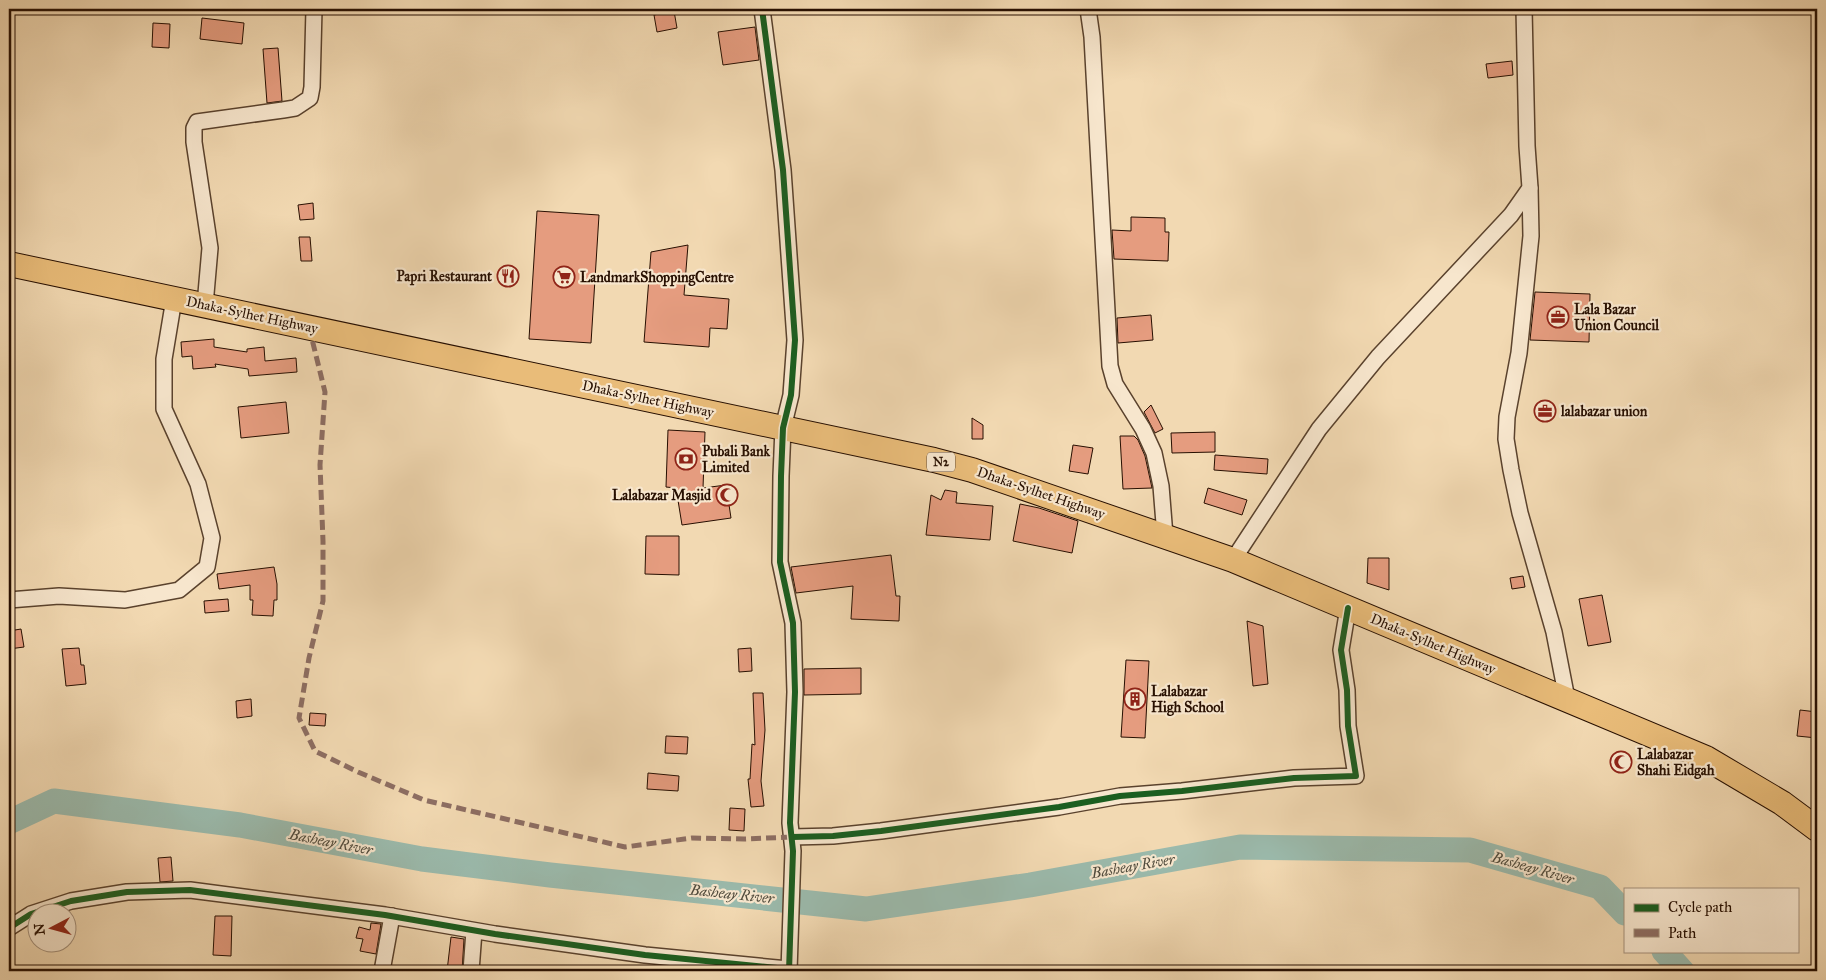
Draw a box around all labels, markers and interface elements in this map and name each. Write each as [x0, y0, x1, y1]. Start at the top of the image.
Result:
restaurant icon: Papri Restaurant [496, 264, 520, 288]
supermarket icon: LandmarkShoppingCentre [552, 265, 576, 289]
place label: Papri Restaurant [397, 268, 492, 286]
place label: LandmarkShoppingCentre [580, 269, 734, 287]
street label: Dhaka-Sylhet Highway [185, 293, 320, 337]
place label: Lala Bazar Union Council [1574, 301, 1660, 334]
office icon: Lala Bazar Union Council [1546, 305, 1570, 329]
street label: Dhaka-Sylhet Highway [581, 377, 716, 421]
office icon: lalabazar union [1533, 399, 1557, 423]
place label: lalabazar union [1560, 403, 1648, 420]
place label: Pubali Bank Limited [702, 443, 771, 476]
bank icon: Pubali Bank Limited [674, 447, 698, 471]
road number: N2 [927, 452, 955, 472]
street label: Dhaka-Sylhet Highway [975, 463, 1108, 523]
mosque icon: Lalabazar Masjid [715, 483, 739, 507]
place label: Lalabazar Masjid [612, 487, 712, 505]
street label: Dhaka-Sylhet Highway [1368, 610, 1498, 678]
place label: Lalabazar High School [1151, 683, 1225, 717]
building icon: Lalabazar High School [1123, 687, 1147, 711]
place label: Lalabazar Shahi Eidgah [1637, 746, 1715, 780]
mosque icon: Lalabazar Shahi Eidgah [1609, 750, 1633, 774]
water label: Basheay River [287, 825, 375, 859]
water label: Basheay River [1489, 847, 1577, 889]
water label: Basheay River [1089, 850, 1177, 882]
water label: Basheay River [688, 881, 776, 907]
legend [1624, 888, 1798, 952]
text: Cycle path [1668, 898, 1733, 916]
north arrow [28, 902, 78, 952]
text: N [30, 922, 49, 936]
text: Path [1668, 924, 1697, 942]

